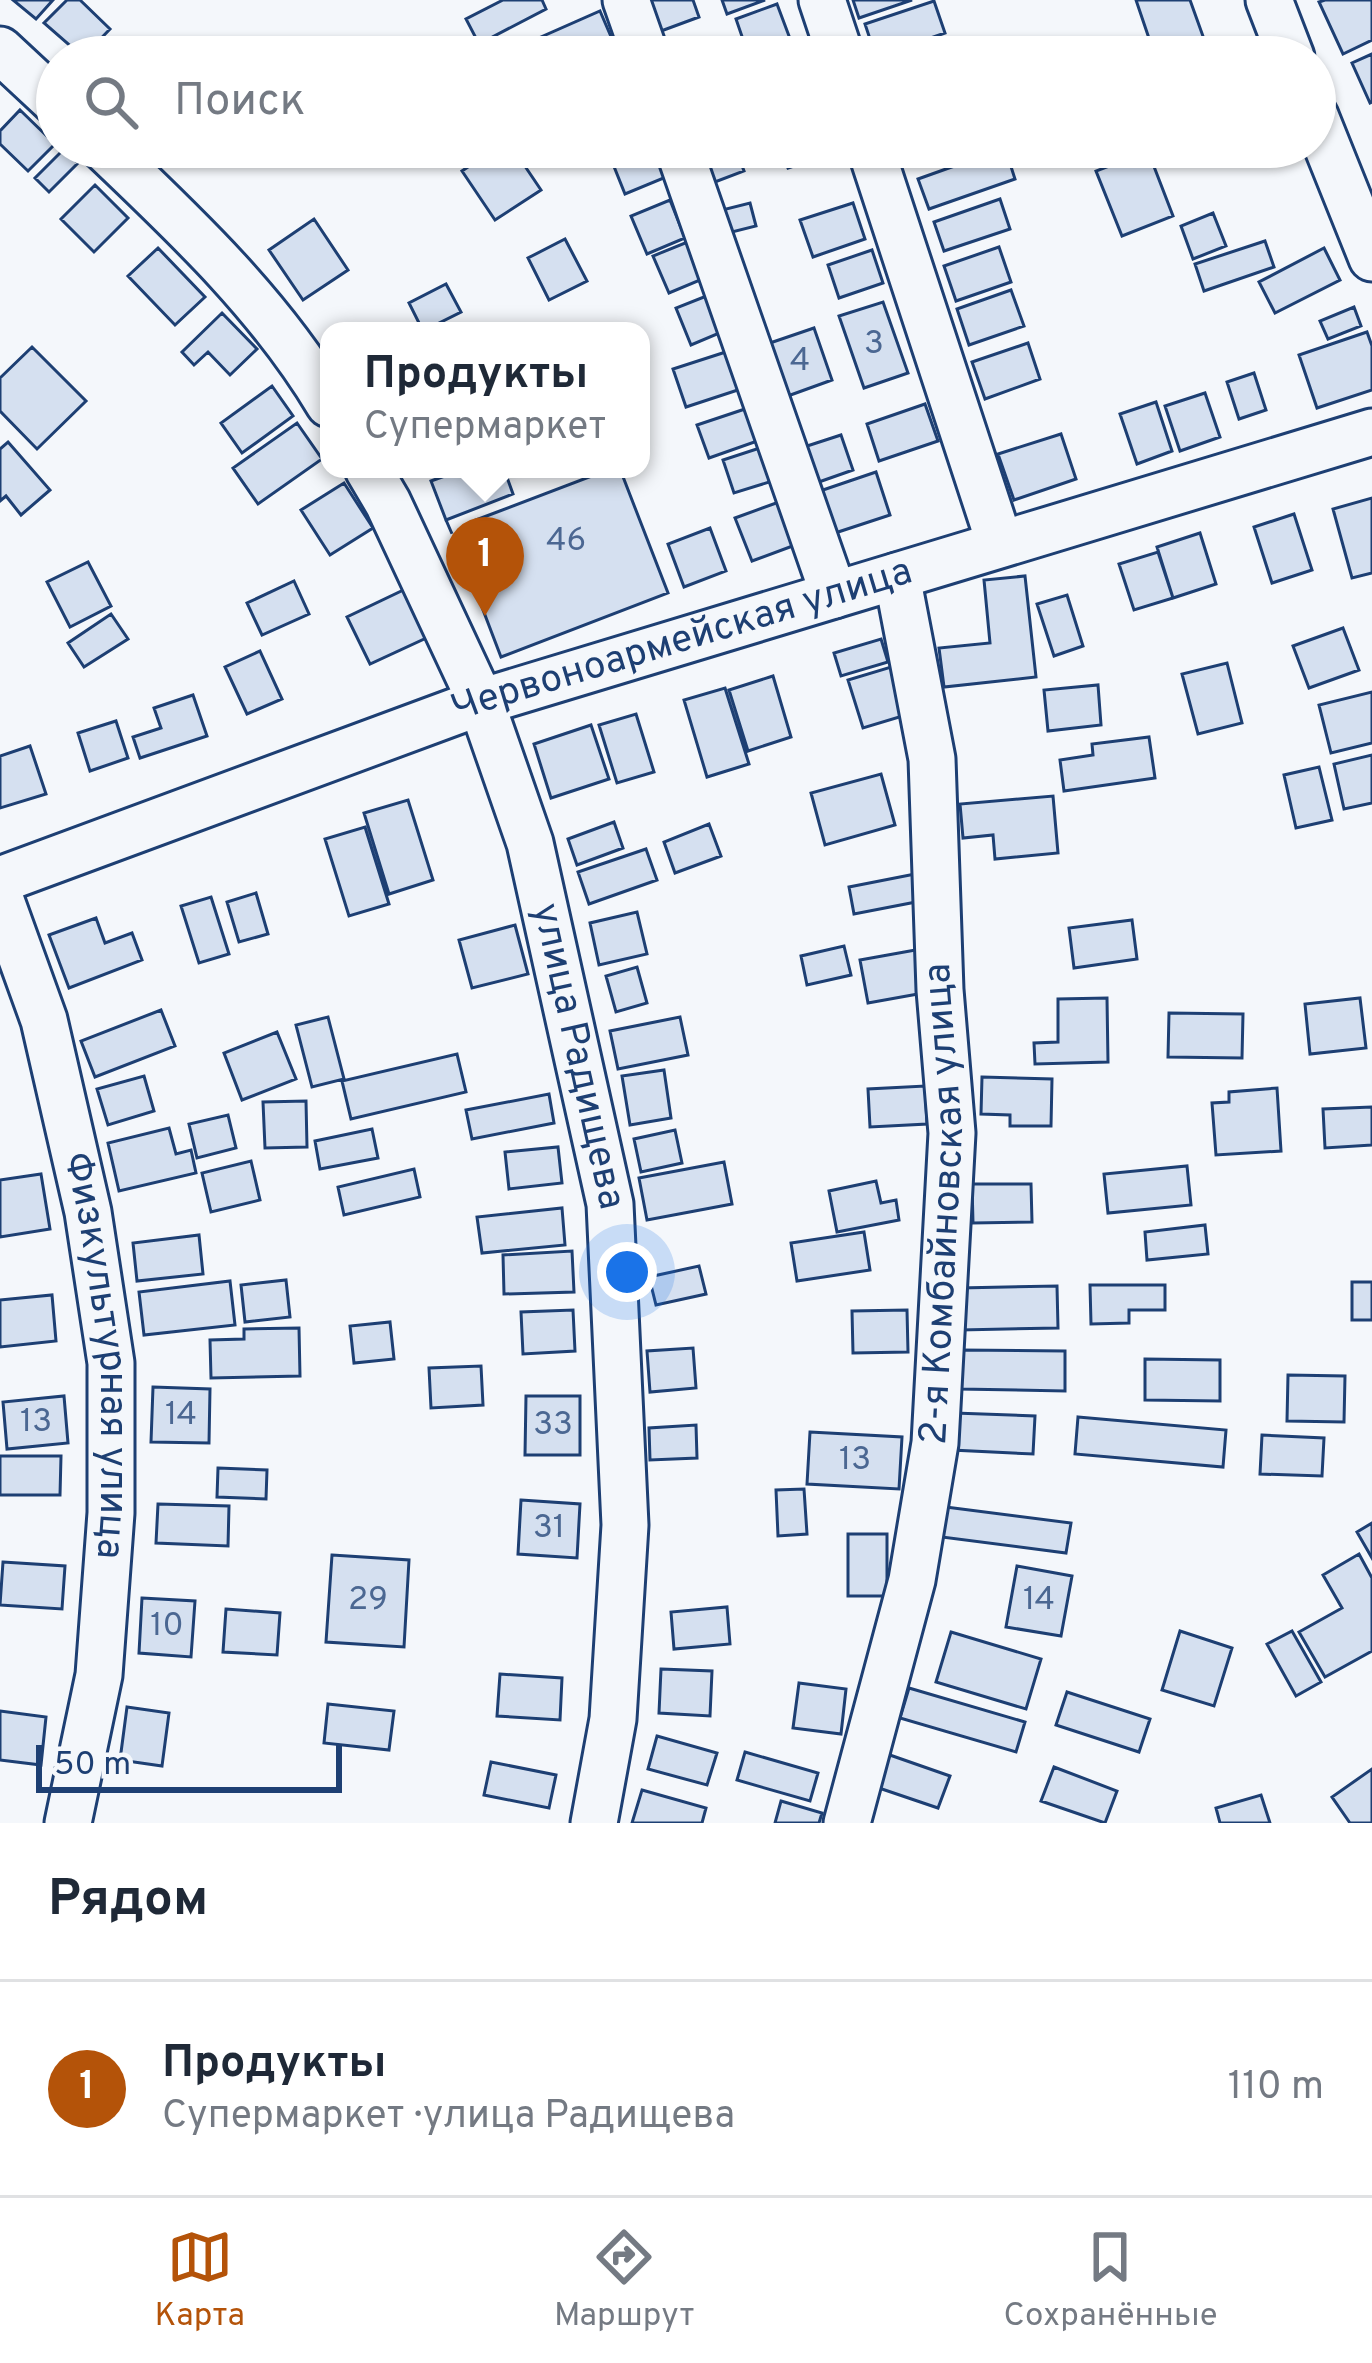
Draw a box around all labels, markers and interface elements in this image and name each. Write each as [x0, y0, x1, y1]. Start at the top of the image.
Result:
search box [36, 36, 1336, 168]
icon: search [78, 69, 144, 135]
text: Поиск [174, 74, 305, 131]
popup [320, 322, 650, 478]
house number: 3 [864, 324, 884, 366]
house number: 4 [790, 341, 810, 383]
text: Продукты [364, 347, 588, 404]
text: Супермаркет [364, 404, 606, 453]
pin: 1 [446, 517, 524, 616]
house number: 46 [546, 521, 586, 563]
street label: Червоноармейская улица [445, 548, 918, 735]
street label: улица Радищева [520, 899, 635, 1214]
street label: 2-я Комбайновская улица [910, 962, 977, 1446]
street label: Физкультурная улица [51, 1148, 137, 1561]
your location [597, 1242, 657, 1302]
house number: 14 [165, 1395, 197, 1437]
house number: 13 [20, 1402, 52, 1444]
house number: 33 [533, 1405, 573, 1447]
house number: 13 [839, 1440, 871, 1482]
house number: 31 [533, 1508, 565, 1550]
house number: 29 [348, 1580, 388, 1622]
house number: 14 [1023, 1580, 1055, 1622]
house number: 10 [150, 1606, 184, 1648]
scale bar [36, 1739, 342, 1792]
text: 50 m [54, 1745, 131, 1787]
text: Рядом [48, 1869, 208, 1934]
text: Продукты [162, 2036, 387, 2093]
text: 1 [79, 2064, 95, 2113]
text: 110 m [1228, 2064, 1324, 2113]
text: Супермаркет · улица Радищева [162, 2093, 735, 2142]
tab: Карта [155, 2224, 245, 2338]
tab: Маршрут [554, 2224, 694, 2338]
tab: Сохранённые [1003, 2224, 1217, 2338]

